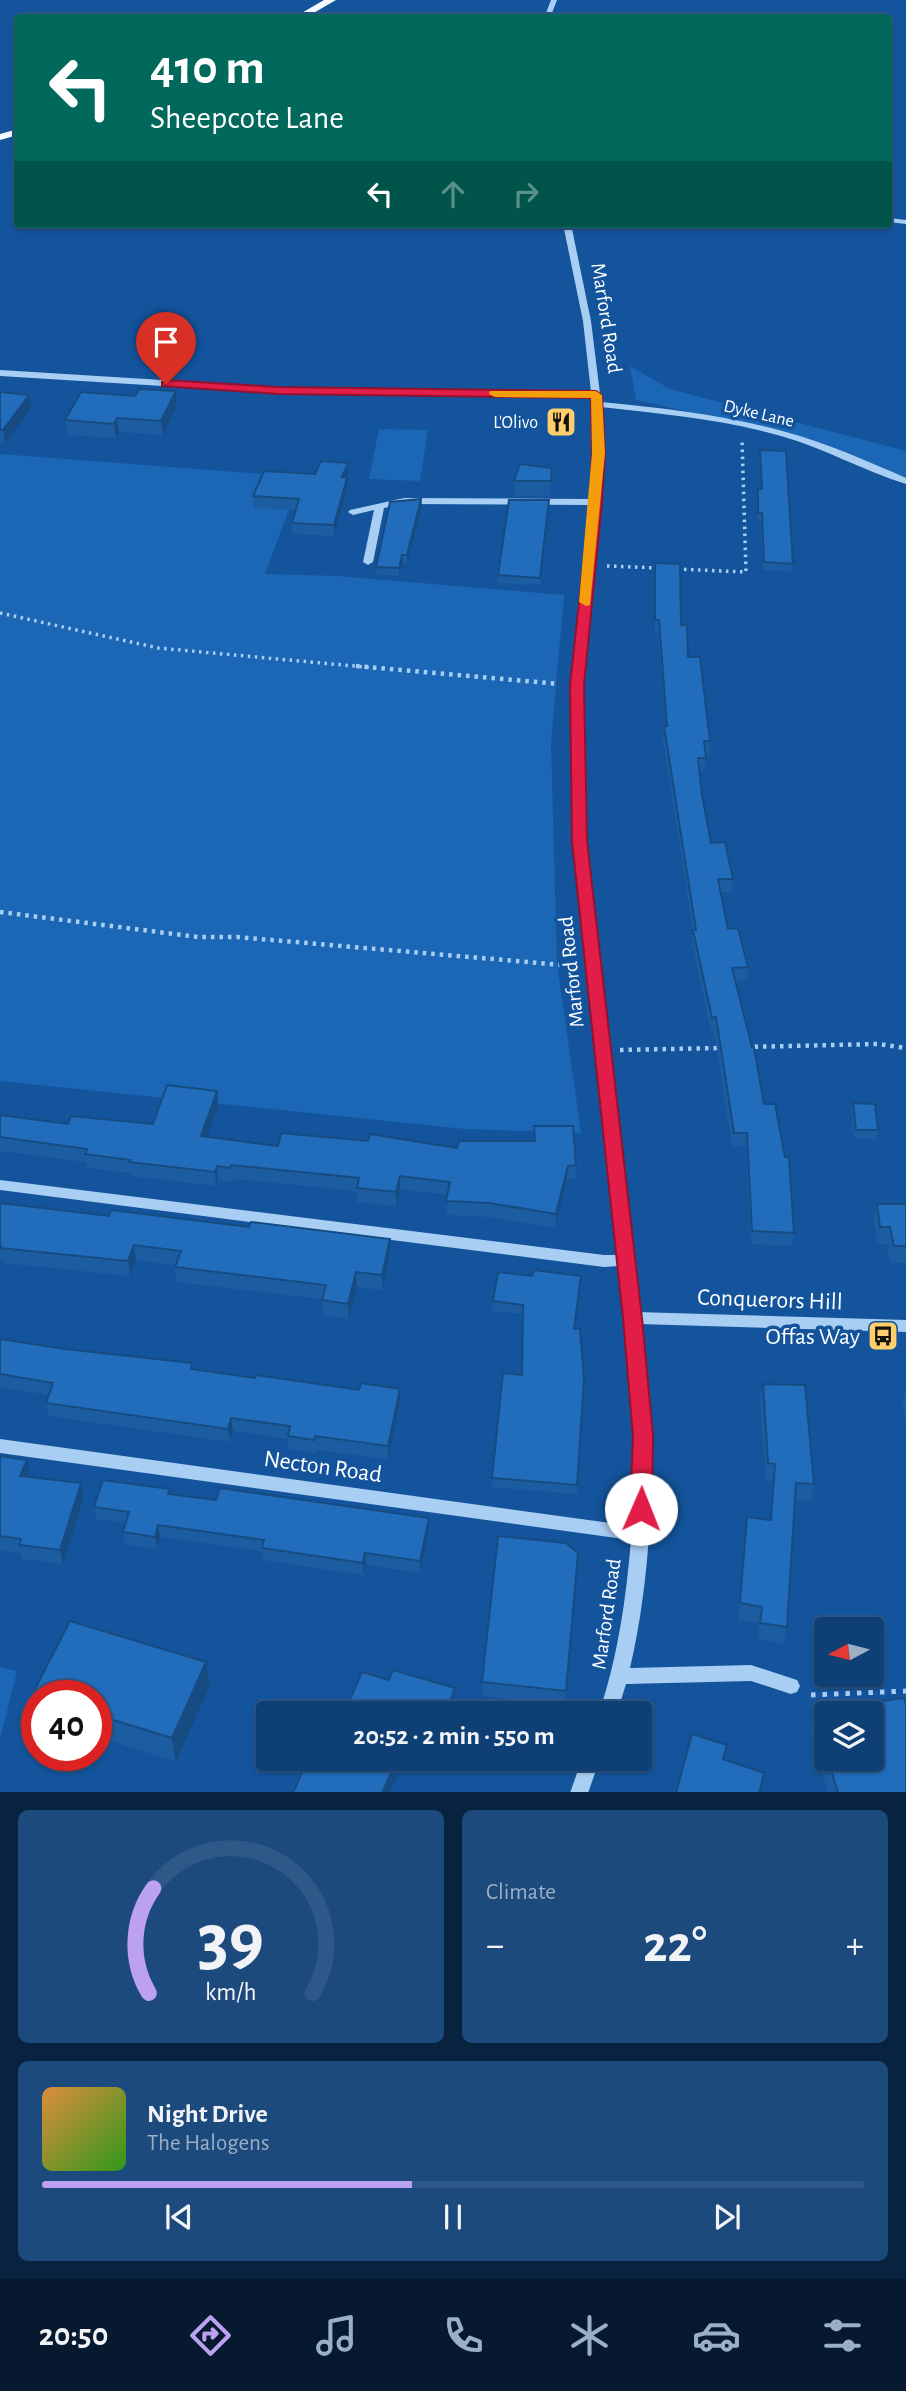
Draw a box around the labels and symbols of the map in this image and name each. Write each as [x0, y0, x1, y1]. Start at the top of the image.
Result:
street label: Marford Road [587, 261, 626, 375]
pin [136, 312, 196, 384]
street label: Dyke Lane [722, 397, 796, 431]
restaurant icon: L'Olivo [544, 405, 578, 439]
place label: L'Olivo [493, 414, 538, 432]
street label: Marford Road [555, 915, 588, 1029]
street label: Conquerors Hill [697, 1285, 843, 1315]
bus stop icon: Offas Way [866, 1319, 900, 1353]
place label: Offas Way [765, 1325, 860, 1349]
street label: Necton Road [262, 1447, 384, 1487]
position arrow [604, 1472, 678, 1546]
street label: Marford Road [588, 1557, 625, 1671]
north arrow [814, 1617, 884, 1687]
speed limit sign: 40 [21, 1680, 112, 1771]

